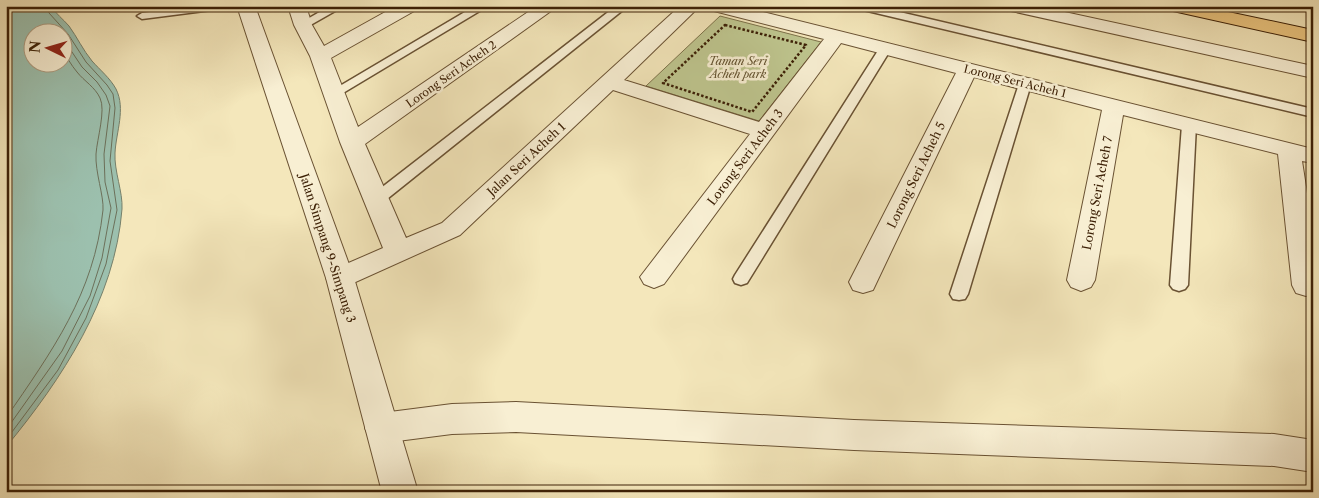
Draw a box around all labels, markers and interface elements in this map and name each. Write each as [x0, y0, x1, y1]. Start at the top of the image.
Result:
north arrow [22, 22, 72, 72]
street label: Lorong Seri Acheh 2 [403, 38, 499, 110]
text: N [26, 40, 45, 54]
park label: Taman Seri Acheh park [708, 54, 768, 81]
street label: Lorong Seri Acheh 1 [962, 61, 1068, 101]
street label: Lorong Seri Acheh 3 [704, 106, 786, 208]
street label: Jalan Seri Acheh 1 [482, 119, 568, 200]
street label: Lorong Seri Acheh 5 [884, 119, 948, 231]
street label: Lorong Seri Acheh 7 [1079, 135, 1115, 251]
street label: Jalan Simpang 9-Simpang 3 [296, 170, 359, 324]

